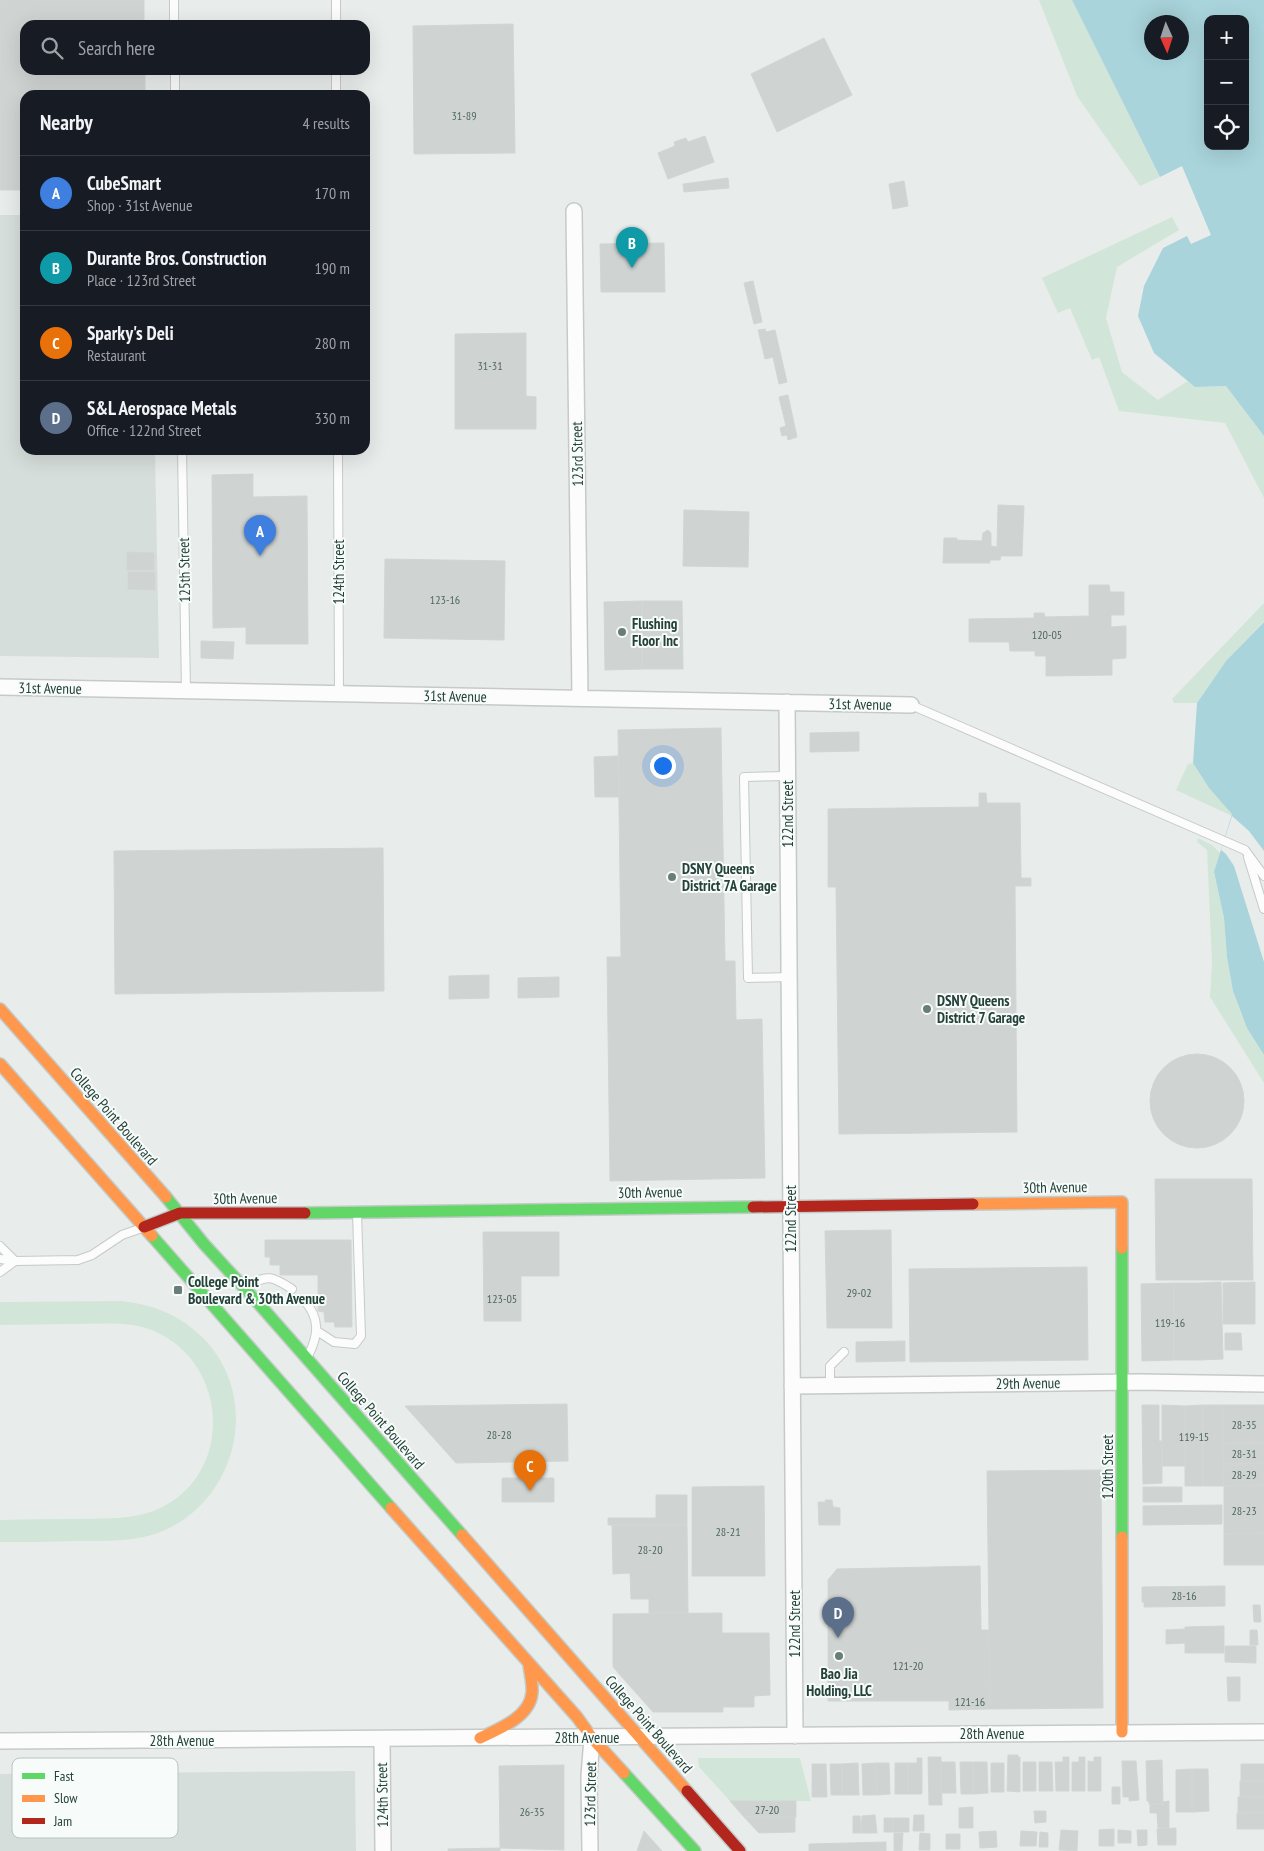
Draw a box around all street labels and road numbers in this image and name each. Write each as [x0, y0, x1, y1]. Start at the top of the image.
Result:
street label: 123rd Street [567, 421, 587, 487]
street label: 125th Street [174, 537, 194, 603]
street label: 124th Street [329, 539, 348, 605]
street label: 31st Avenue [18, 678, 82, 698]
street label: 31st Avenue [423, 686, 487, 706]
street label: 31st Avenue [828, 694, 892, 714]
street label: 122nd Street [778, 780, 797, 848]
street label: College Point Boulevard [66, 1063, 162, 1169]
street label: 30th Avenue [1022, 1177, 1088, 1197]
street label: 30th Avenue [617, 1182, 683, 1202]
street label: 122nd Street [781, 1185, 800, 1253]
street label: 30th Avenue [212, 1188, 278, 1208]
street label: College Point Boulevard [333, 1367, 429, 1473]
street label: 29th Avenue [995, 1373, 1061, 1393]
street label: 120th Street [1098, 1434, 1117, 1500]
street label: 122nd Street [785, 1590, 804, 1658]
street label: College Point Boulevard [601, 1671, 697, 1777]
street label: 28th Avenue [960, 1724, 1024, 1743]
street label: 28th Avenue [555, 1728, 619, 1747]
street label: 28th Avenue [150, 1731, 214, 1750]
street label: 123rd Street [580, 1761, 600, 1827]
street label: 124th Street [372, 1762, 392, 1828]

